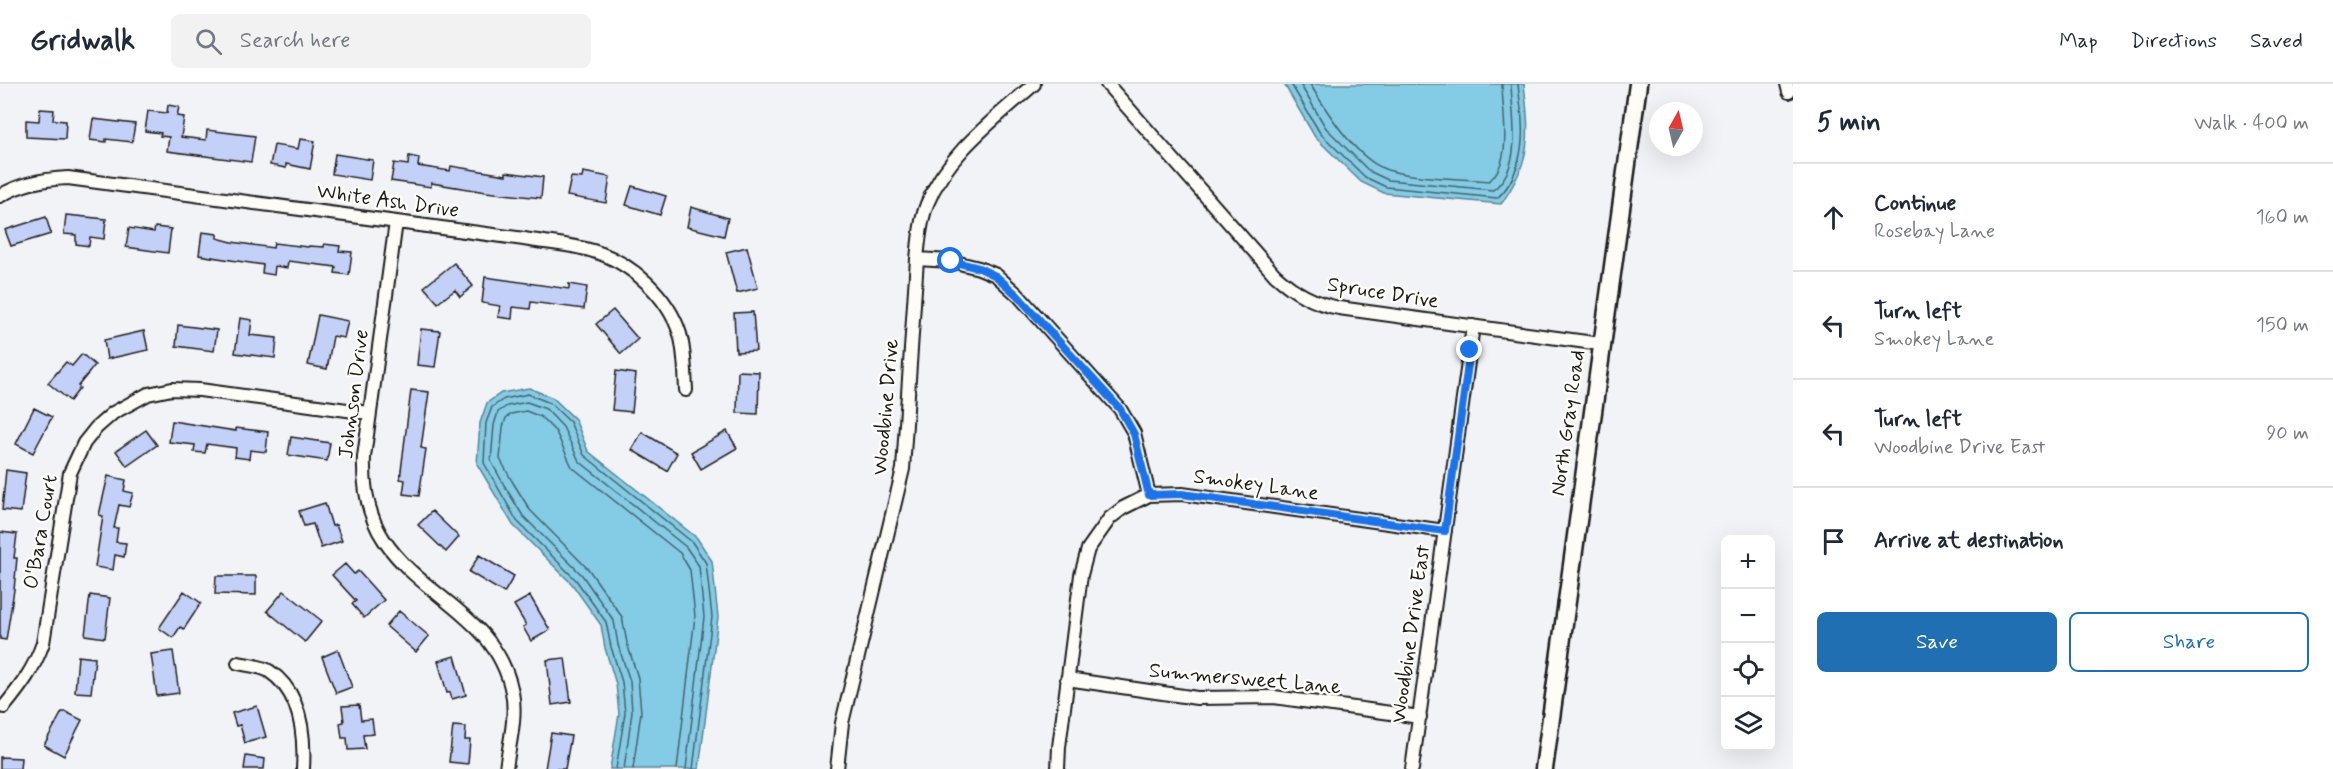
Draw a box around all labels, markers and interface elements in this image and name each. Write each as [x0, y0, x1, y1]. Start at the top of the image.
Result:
search box [171, 14, 591, 68]
text: Gridwalk [30, 23, 135, 60]
icon: search [192, 25, 225, 58]
text: Search here [240, 27, 351, 55]
text: Map [2059, 27, 2098, 55]
text: Directions [2131, 27, 2217, 55]
text: Saved [2250, 27, 2303, 55]
north arrow [1649, 102, 1703, 156]
text: 5 min [1817, 106, 1881, 140]
text: Walk · 400 m [2194, 110, 2309, 137]
street label: White Ash Drive [315, 177, 461, 225]
text: Continue [1874, 190, 1956, 218]
icon: ahead [1817, 201, 1850, 234]
text: 160 m [2256, 204, 2309, 231]
text: Rosebay Lane [1874, 218, 1995, 245]
route start [937, 247, 963, 273]
street label: Spruce Drive [1325, 270, 1441, 316]
text: Turn left [1874, 298, 1962, 326]
icon: left [1817, 309, 1850, 342]
text: 150 m [2256, 312, 2309, 339]
text: Smokey Lane [1874, 326, 1994, 353]
street label: Johnson Drive [332, 328, 376, 460]
route end [1456, 336, 1482, 362]
street label: Woodbine Drive [866, 338, 906, 476]
street label: North Gray Road [1544, 348, 1592, 498]
text: Turn left [1874, 406, 1962, 434]
icon: left [1817, 417, 1850, 450]
text: 90 m [2266, 420, 2309, 447]
text: Woodbine Drive East [1874, 434, 2045, 461]
street label: Smokey Lane [1192, 462, 1320, 508]
street label: O'Bara Court [17, 472, 65, 591]
icon: arrive [1817, 525, 1850, 558]
text: Arrive at destination [1874, 527, 2064, 555]
map controls [1721, 535, 1775, 751]
button: + [1721, 535, 1775, 589]
street label: Woodbine Drive East [1385, 543, 1437, 725]
button: − [1721, 589, 1775, 643]
button: Save [1817, 612, 2057, 672]
button: Share [2069, 612, 2309, 672]
button: locate [1721, 643, 1775, 697]
street label: Summersweet Lane [1148, 657, 1342, 701]
button: layers [1721, 697, 1775, 751]

